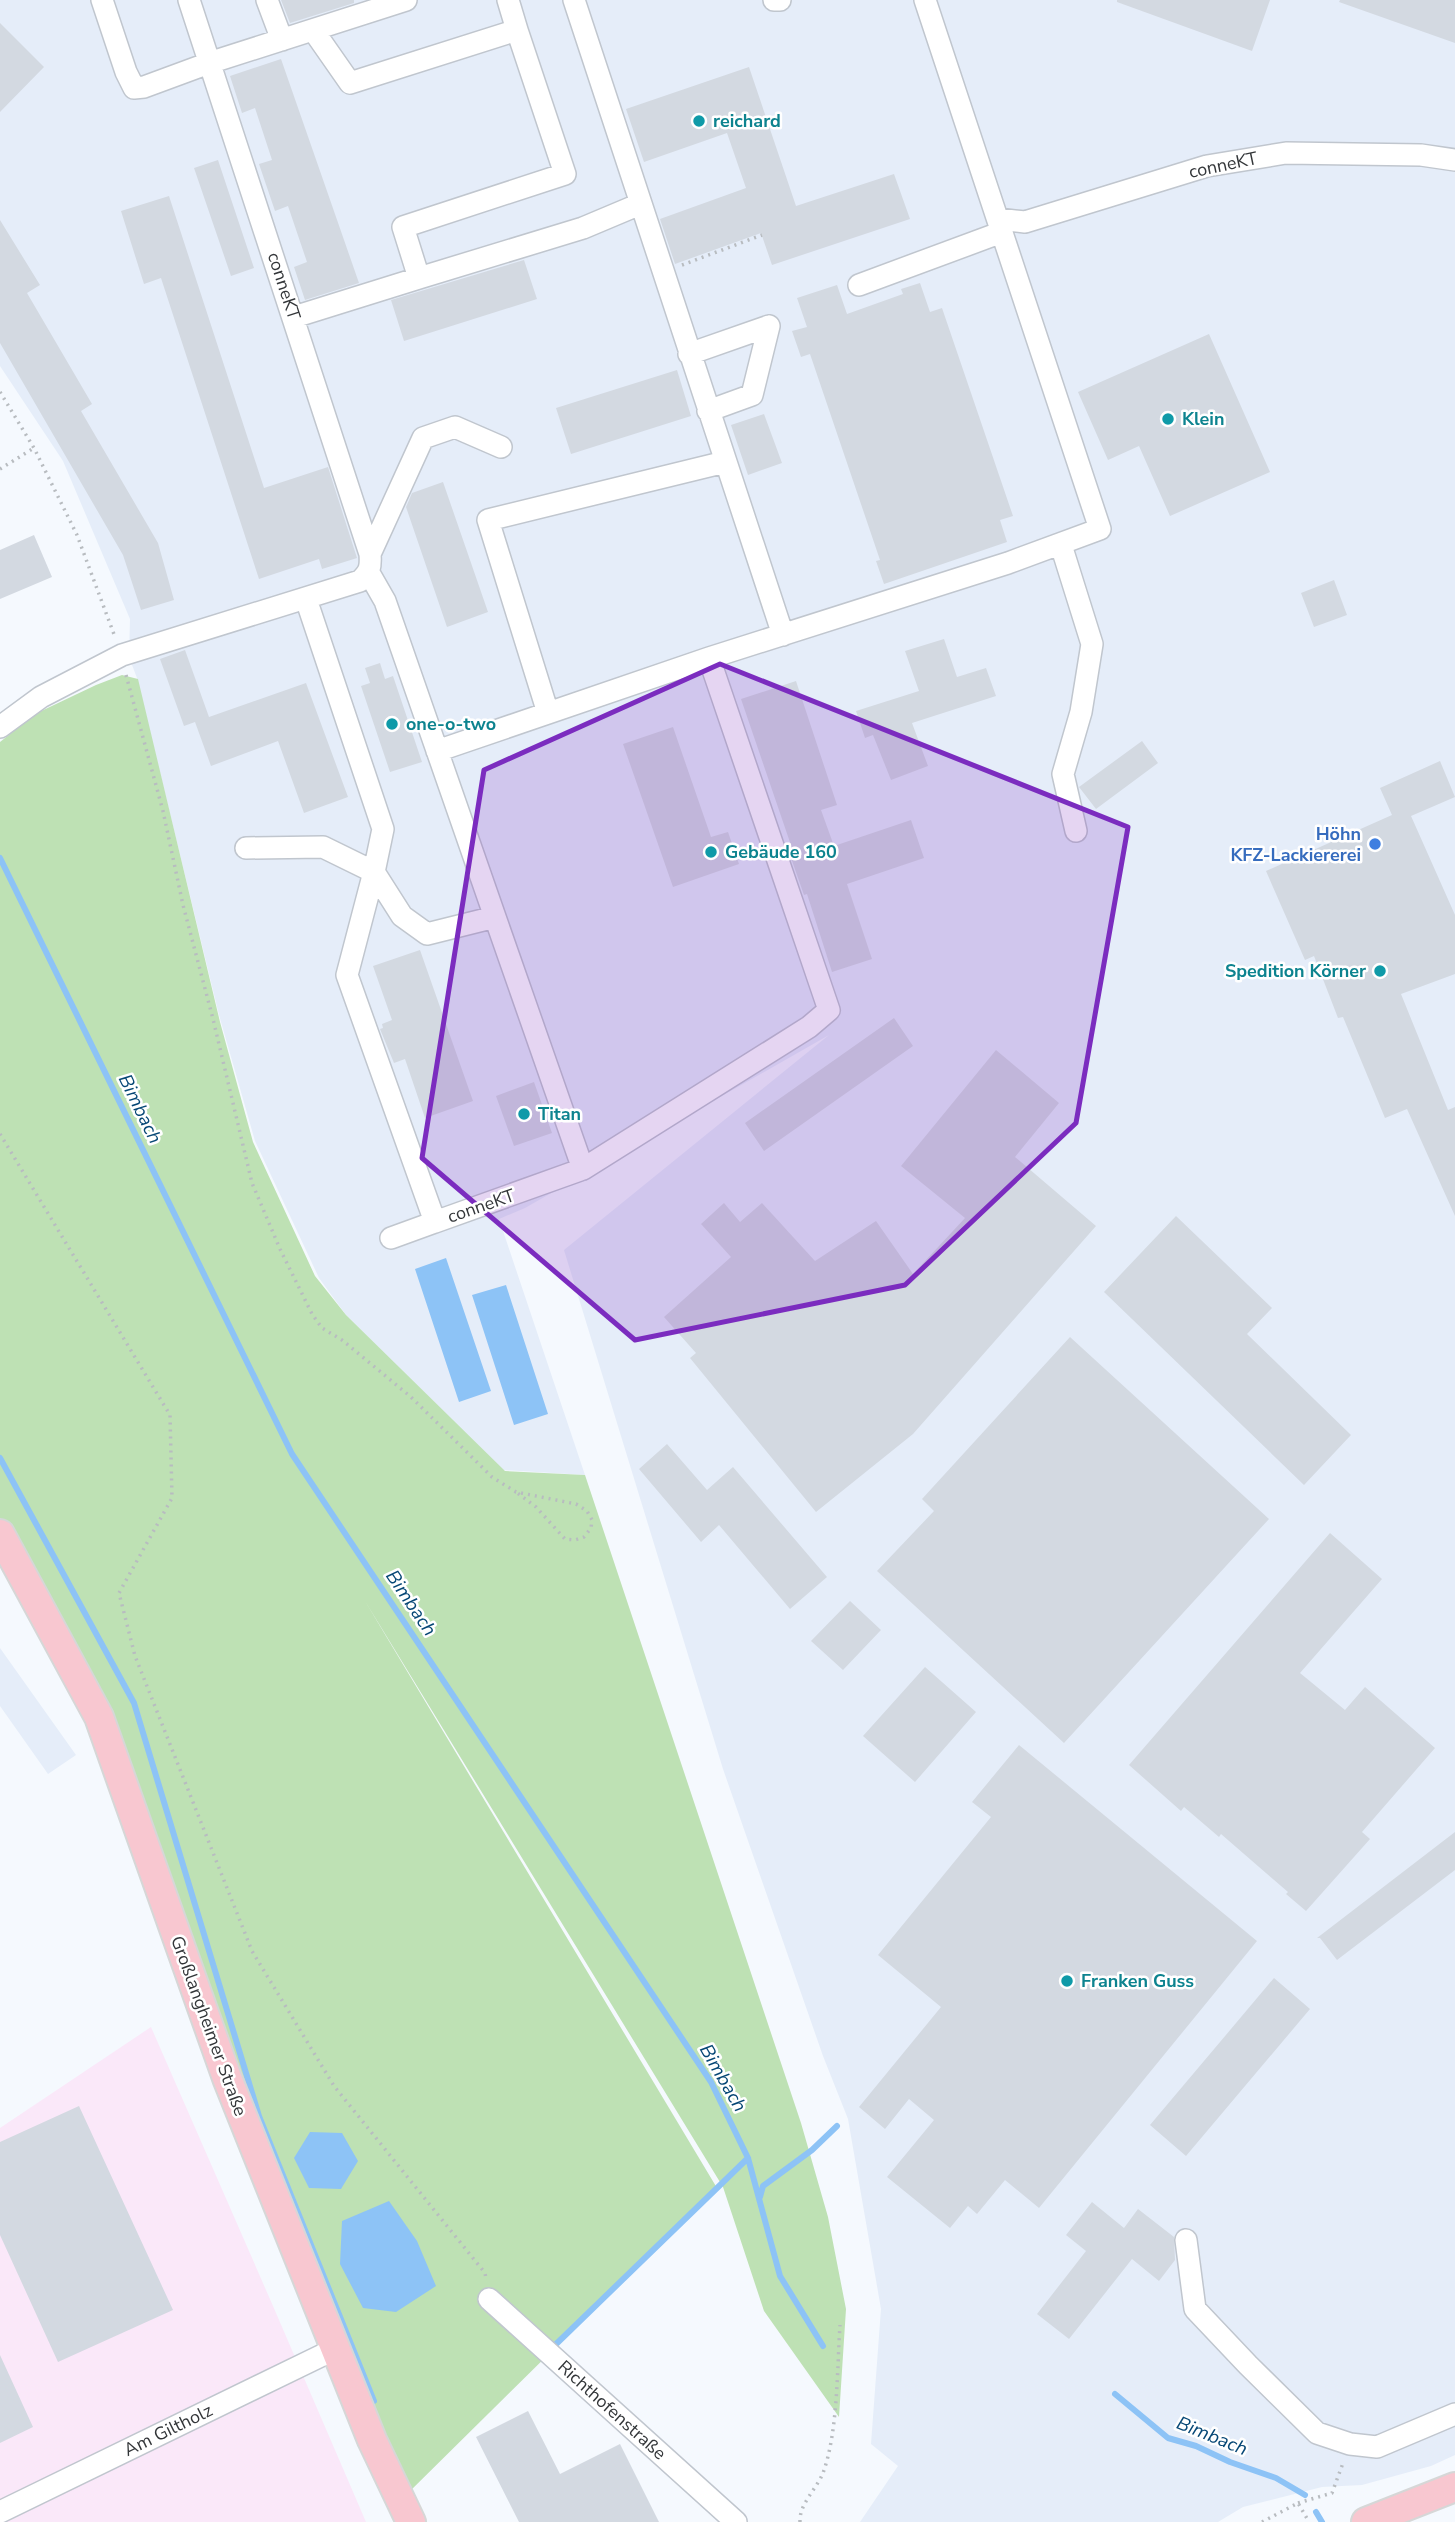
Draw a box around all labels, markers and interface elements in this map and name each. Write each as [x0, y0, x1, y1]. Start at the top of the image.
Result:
place label: reichard [713, 109, 781, 133]
marker: reichard [691, 113, 707, 129]
street label: conneKT [1186, 146, 1260, 184]
street label: conneKT [262, 249, 306, 323]
place label: Klein [1182, 407, 1224, 431]
marker: Klein [1160, 411, 1176, 427]
place label: one-o-two [406, 712, 496, 736]
marker: one-o-two [384, 716, 400, 732]
place label: Höhn KFZ-Lackiererei [1230, 822, 1361, 867]
marker: Höhn KFZ-Lackiererei [1367, 836, 1383, 852]
place label: Gebäude 160 [725, 840, 837, 864]
marker: Gebäude 160 [703, 844, 719, 860]
place label: Spedition Körner [1225, 959, 1366, 983]
marker: Spedition Körner [1372, 963, 1388, 979]
water label: Bimbach [112, 1070, 168, 1148]
place label: Titan [538, 1102, 581, 1126]
marker: Titan [516, 1106, 532, 1122]
street label: conneKT [444, 1183, 518, 1229]
water label: Bimbach [379, 1565, 443, 1641]
street label: Großlangheimer Straße [165, 1933, 253, 2119]
place label: Franken Guss [1081, 1969, 1194, 1993]
marker: Franken Guss [1059, 1973, 1075, 1989]
water label: Bimbach [693, 2039, 753, 2117]
street label: Richthofenstraße [553, 2355, 671, 2465]
street label: Am Giltholz [120, 2398, 216, 2462]
water label: Bimbach [1173, 2410, 1251, 2462]

